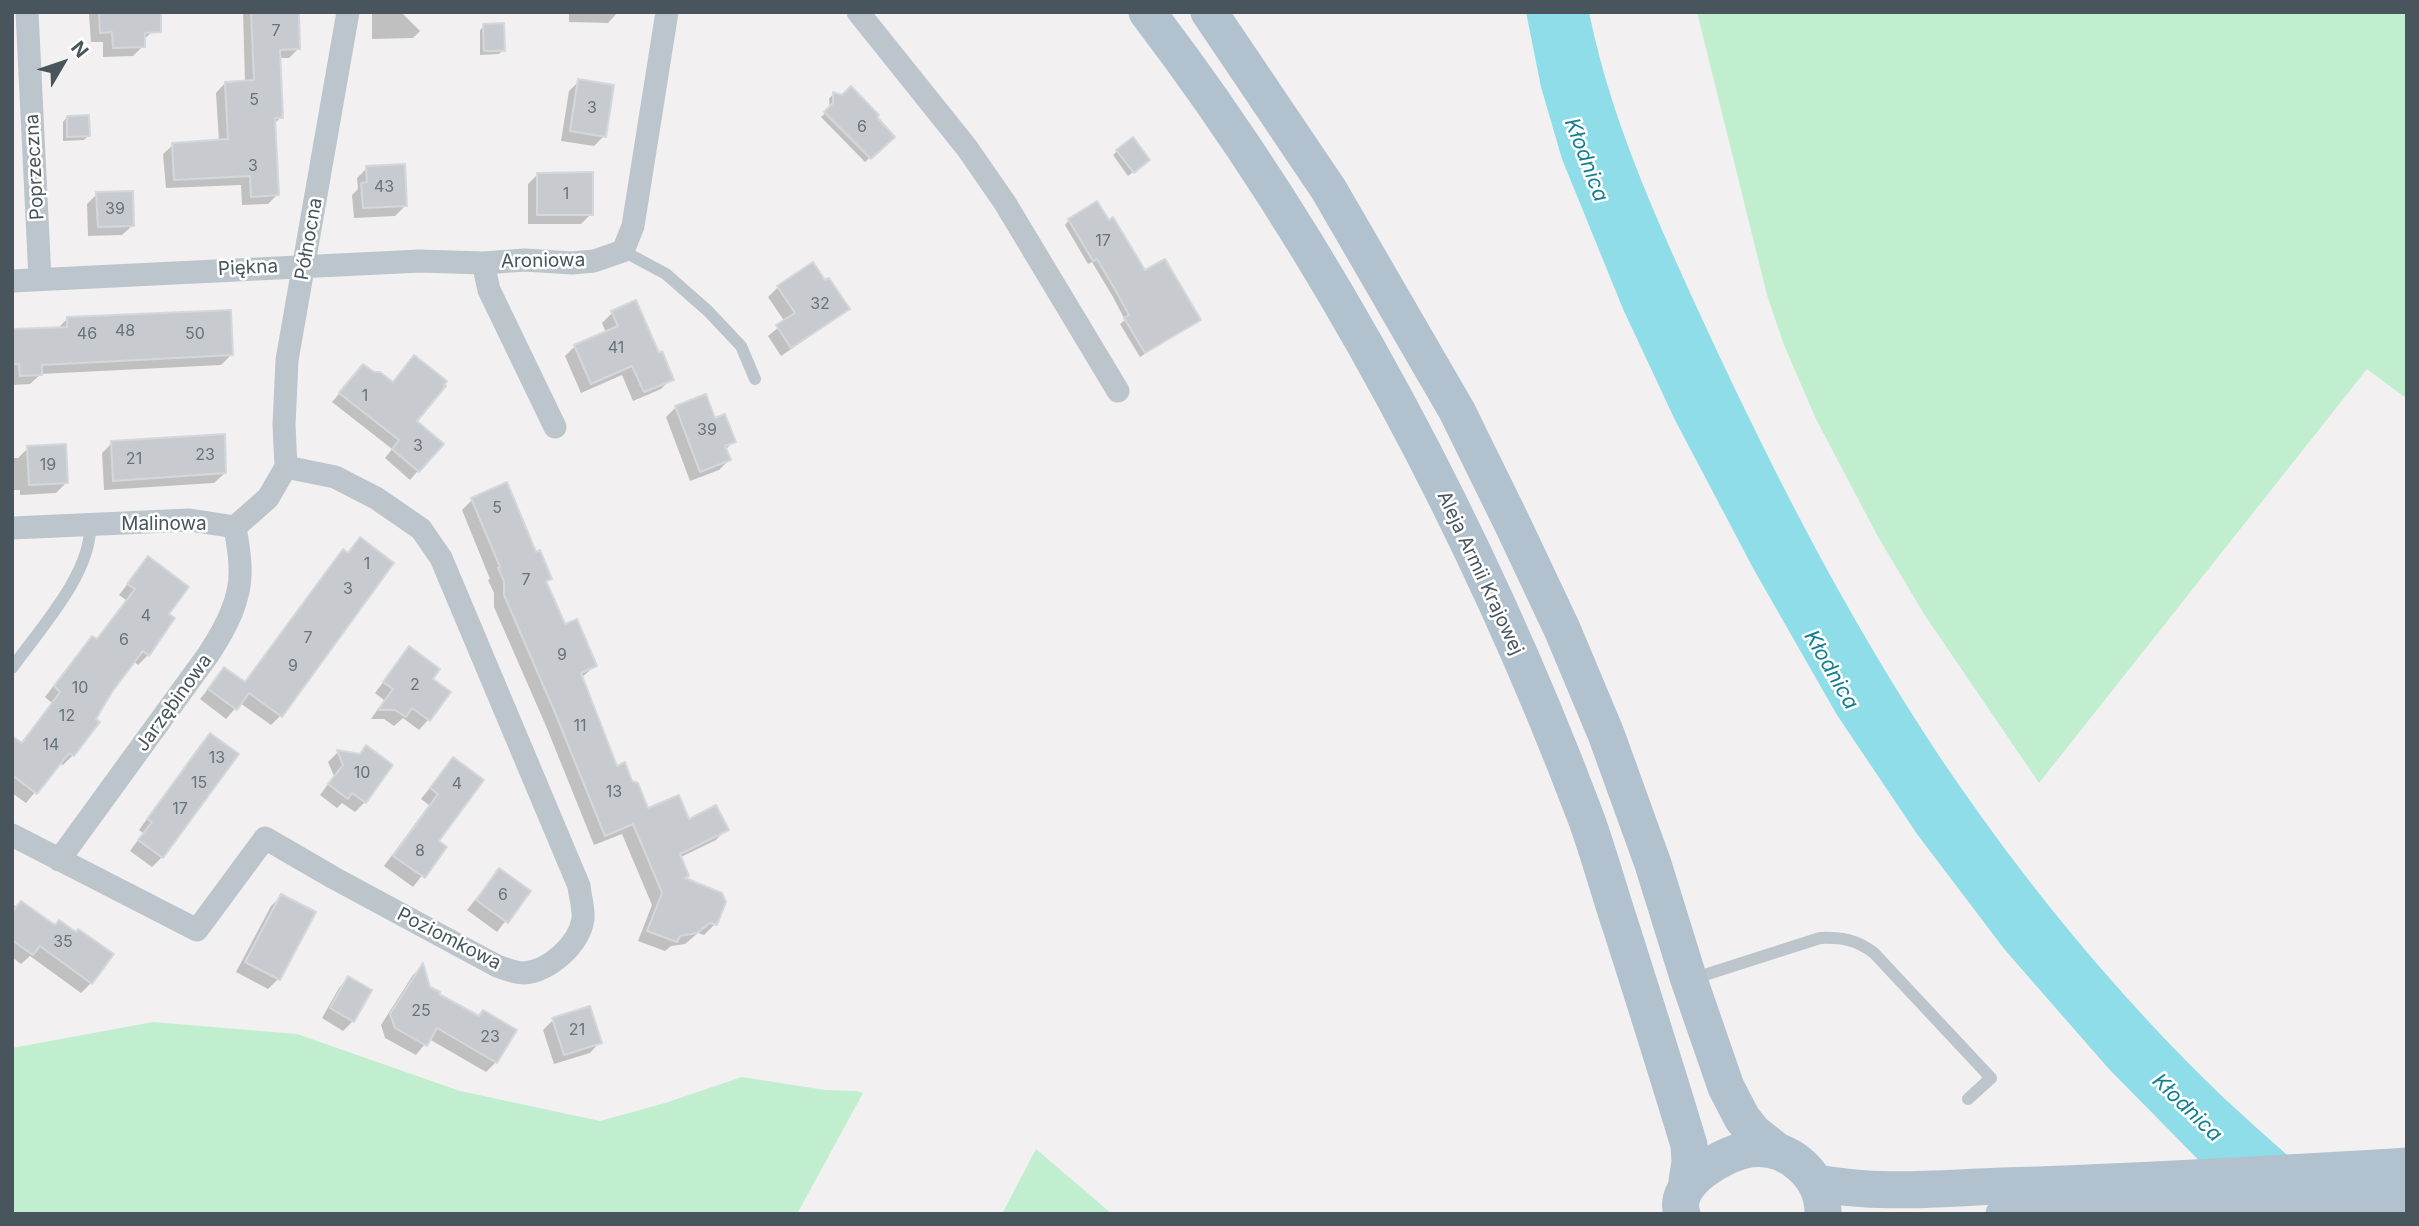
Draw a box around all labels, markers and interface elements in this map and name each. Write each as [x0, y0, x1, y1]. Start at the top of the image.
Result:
house number: 7 [271, 21, 281, 41]
north arrow [28, 28, 98, 98]
text: N [66, 37, 93, 62]
house number: 5 [249, 90, 259, 110]
house number: 3 [587, 98, 597, 118]
street label: Poprzeczna [21, 113, 49, 221]
water label: Kłodnica [1559, 115, 1613, 205]
house number: 6 [857, 117, 867, 137]
house number: 3 [248, 156, 258, 176]
house number: 43 [374, 177, 394, 197]
house number: 1 [563, 184, 569, 204]
street label: Północna [291, 196, 327, 282]
house number: 39 [105, 199, 125, 219]
house number: 17 [1095, 231, 1111, 251]
street label: Aroniowa [501, 249, 585, 273]
street label: Piękna [217, 255, 279, 281]
house number: 32 [810, 294, 830, 314]
house number: 48 [115, 321, 135, 341]
house number: 46 [77, 324, 97, 344]
house number: 50 [185, 324, 205, 344]
house number: 41 [608, 338, 624, 358]
house number: 1 [362, 386, 368, 406]
house number: 39 [697, 420, 717, 440]
house number: 3 [413, 436, 423, 456]
house number: 23 [195, 445, 215, 465]
house number: 21 [126, 449, 142, 469]
house number: 19 [40, 455, 56, 475]
street label: Aleja Armii Krajowej [1432, 487, 1528, 659]
house number: 5 [492, 498, 502, 518]
street label: Malinowa [121, 513, 207, 535]
house number: 1 [364, 554, 370, 574]
house number: 7 [521, 570, 531, 590]
house number: 3 [343, 579, 353, 599]
house number: 4 [141, 606, 151, 626]
water label: Kłodnica [1798, 626, 1864, 714]
house number: 7 [303, 628, 313, 648]
house number: 6 [119, 630, 129, 650]
house number: 9 [557, 645, 567, 665]
street label: Jarzębinowa [131, 650, 217, 756]
house number: 9 [288, 656, 298, 676]
house number: 2 [410, 675, 420, 695]
house number: 10 [72, 678, 88, 698]
house number: 12 [59, 706, 75, 726]
house number: 11 [573, 716, 587, 736]
house number: 14 [43, 735, 59, 755]
house number: 13 [209, 748, 225, 768]
house number: 10 [354, 763, 370, 783]
house number: 15 [191, 773, 207, 793]
house number: 4 [452, 774, 462, 794]
house number: 13 [606, 782, 622, 802]
house number: 17 [172, 799, 188, 819]
house number: 8 [415, 841, 425, 861]
house number: 6 [498, 885, 508, 905]
street label: Poziomkowa [393, 903, 505, 975]
house number: 35 [53, 932, 73, 952]
house number: 25 [411, 1001, 431, 1021]
house number: 21 [569, 1020, 585, 1040]
house number: 23 [480, 1027, 500, 1047]
water label: Kłodnica [2147, 1069, 2227, 1147]

